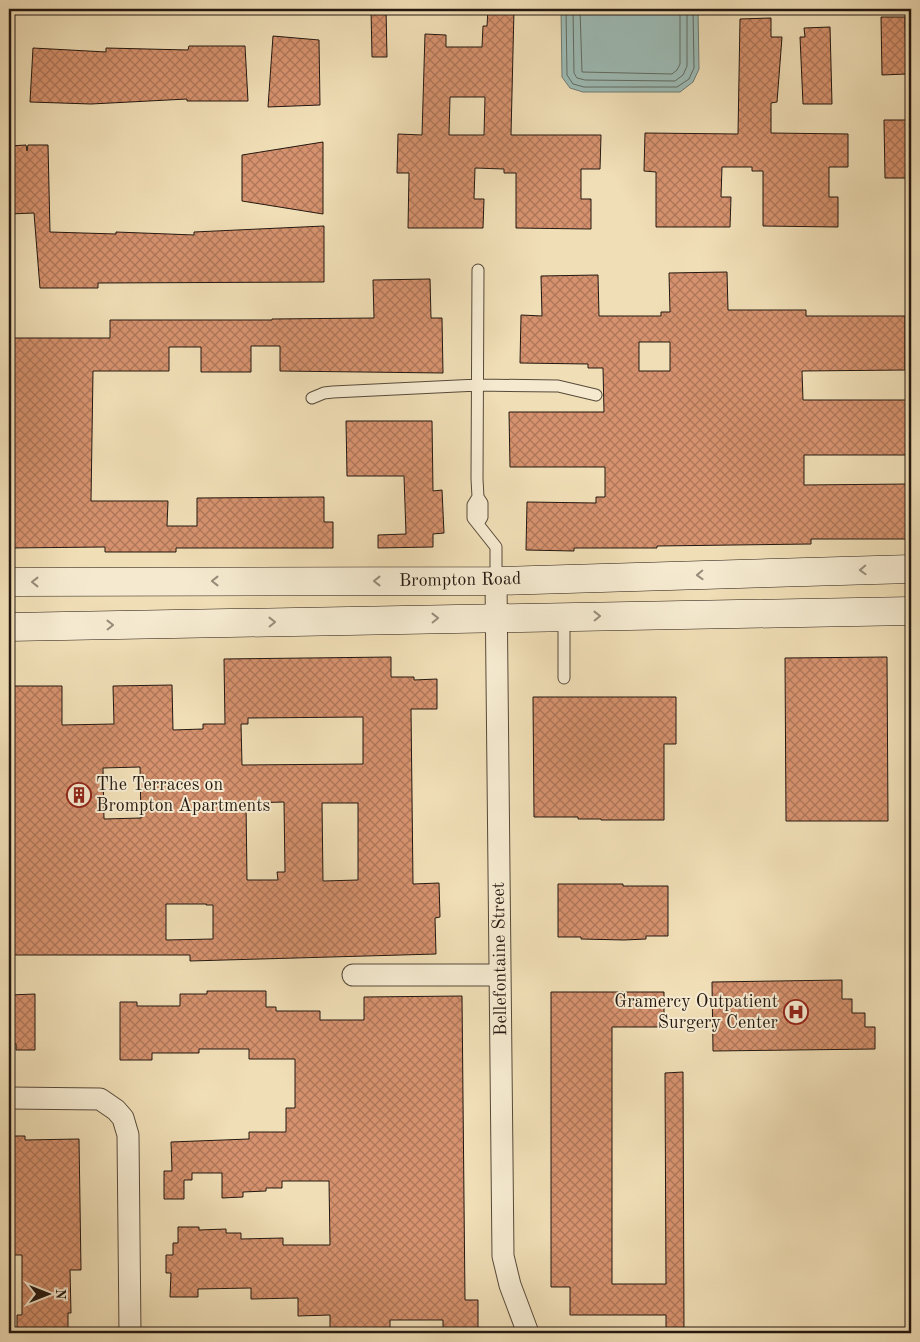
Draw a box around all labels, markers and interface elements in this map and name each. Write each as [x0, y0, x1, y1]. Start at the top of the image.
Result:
one-way arrow [858, 565, 866, 576]
street label: Brompton Road [399, 570, 521, 590]
one-way arrow [696, 570, 704, 580]
one-way arrow [210, 576, 218, 586]
one-way arrow [373, 576, 380, 586]
one-way arrow [30, 577, 38, 587]
one-way arrow [594, 611, 602, 621]
one-way arrow [432, 613, 439, 623]
one-way arrow [269, 616, 277, 627]
one-way arrow [106, 620, 114, 630]
place label: The Terraces on Brompton Apartments [96, 776, 271, 815]
building icon: The Terraces on Brompton Apartments [66, 782, 92, 808]
street label: Bellefontaine Street [490, 882, 510, 1036]
place label: Gramercy Outpatient Surgery Center [614, 993, 779, 1032]
hospital icon: Gramercy Outpatient Surgery Center [783, 999, 809, 1025]
north arrow [22, 1270, 72, 1320]
text: N [53, 1289, 67, 1300]

